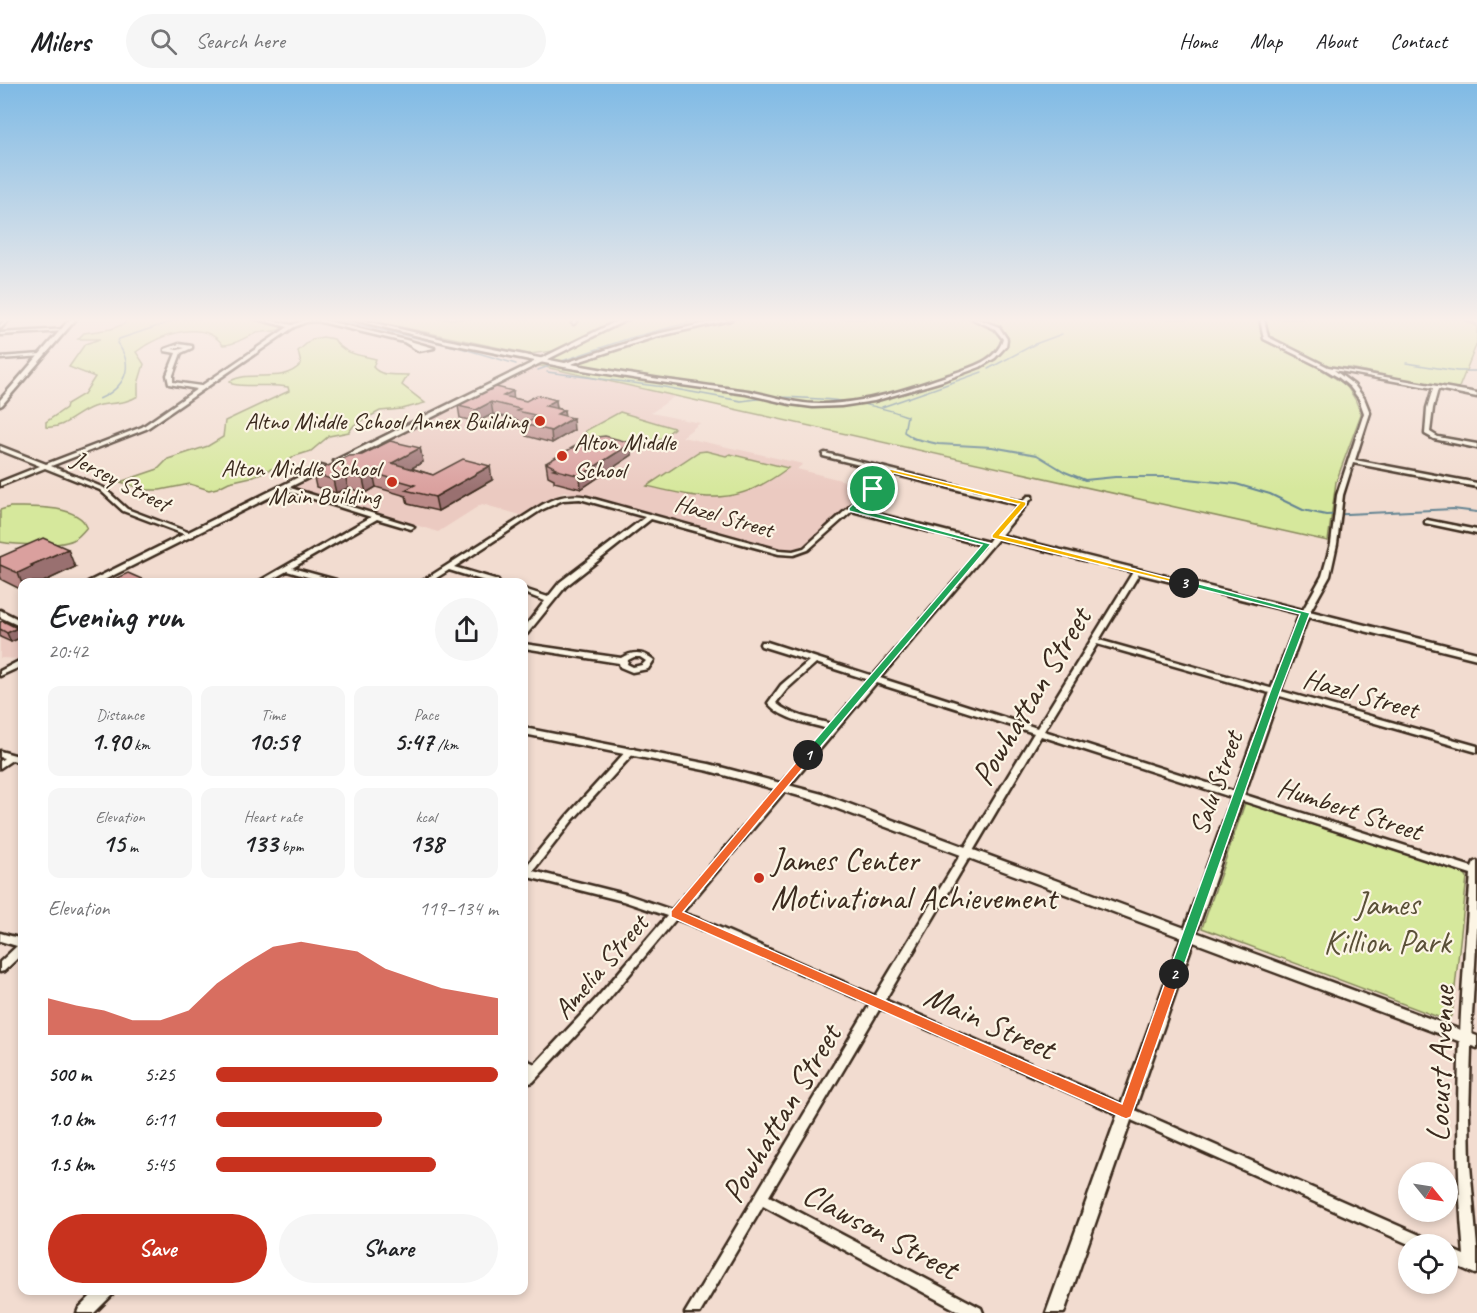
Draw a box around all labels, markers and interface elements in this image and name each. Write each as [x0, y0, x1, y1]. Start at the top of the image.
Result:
search box [126, 14, 546, 68]
text: Milers [30, 24, 90, 59]
icon: search [147, 25, 180, 58]
text: Search here [195, 27, 285, 55]
text: Home [1179, 28, 1217, 54]
text: Map [1250, 28, 1282, 54]
text: About [1315, 28, 1357, 54]
text: Contact [1390, 28, 1447, 54]
place label: Altno Middle School Annex Building [245, 406, 529, 436]
marker: Altno Middle School Annex Building [533, 414, 547, 428]
place label: Alton Middle School [574, 427, 678, 485]
street label: Jersey Street [66, 443, 178, 520]
marker: Alton Middle School [555, 449, 569, 463]
place label: Alton Middle School Main Building [221, 453, 384, 511]
pin [847, 463, 898, 514]
icon: arrive [856, 472, 889, 505]
marker: Alton Middle School Main Building [385, 475, 399, 489]
street label: Hazel Street [671, 488, 779, 545]
pin: 3 [1169, 568, 1199, 598]
text: 3 [1180, 573, 1188, 593]
text: Evening run [48, 595, 183, 637]
street label: Powhattan Street [961, 597, 1102, 793]
button: share [435, 598, 498, 661]
text: 20:42 [48, 639, 88, 664]
street label: Hazel Street [1299, 660, 1425, 727]
text: Distance [96, 705, 144, 725]
text: Time [261, 705, 285, 725]
text: Pace [414, 705, 438, 725]
street label: Salu Street [1181, 724, 1251, 840]
text: 1.90 [90, 725, 130, 758]
text: 10:59 [247, 725, 299, 758]
text: 5:47 [394, 725, 433, 758]
text: km [130, 735, 150, 755]
text: /km [433, 735, 458, 755]
pin: 1 [793, 740, 823, 770]
text: 1 [804, 745, 812, 765]
street label: Humbert Street [1273, 769, 1429, 849]
text: Elevation [95, 807, 145, 827]
text: Heart rate [244, 807, 302, 827]
text: kcal [415, 807, 437, 827]
text: 15 [102, 827, 125, 860]
text: 133 [243, 827, 278, 860]
text: 138 [408, 827, 444, 860]
text: m [125, 837, 138, 857]
text: bpm [278, 837, 303, 857]
place label: James Center Motivational Achievement [769, 839, 1059, 919]
marker: James Center Motivational Achievement [752, 871, 766, 885]
park label: James Killion Park [1323, 883, 1452, 963]
text: Elevation [48, 896, 110, 921]
text: 119–134 m [419, 896, 498, 921]
street label: Amelia Street [545, 905, 657, 1026]
pin: 2 [1159, 959, 1189, 989]
text: 2 [1170, 964, 1178, 984]
street label: Main Street [918, 975, 1064, 1070]
street label: Locust Avenue [1416, 983, 1464, 1143]
street label: Powhattan Street [711, 1014, 852, 1210]
text: 500 m [48, 1062, 91, 1087]
text: 5:25 [144, 1062, 175, 1087]
text: 1.0 km [48, 1107, 95, 1132]
text: 6:11 [144, 1107, 175, 1132]
text: 1.5 km [48, 1152, 94, 1177]
text: 5:45 [144, 1152, 175, 1177]
north arrow [1398, 1162, 1458, 1222]
map controls [1398, 1162, 1458, 1294]
street label: Clawson Street [796, 1172, 968, 1291]
button: Save [48, 1214, 267, 1283]
button: Share [279, 1214, 498, 1283]
button: locate [1398, 1234, 1458, 1294]

